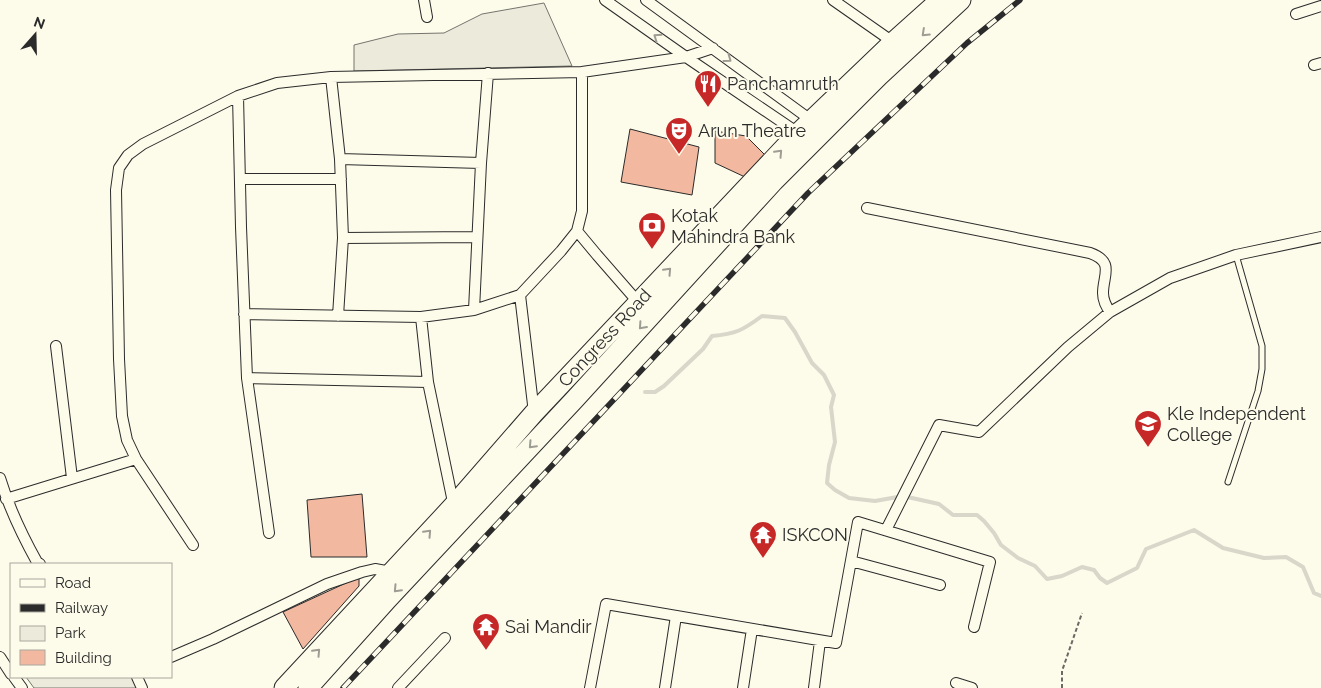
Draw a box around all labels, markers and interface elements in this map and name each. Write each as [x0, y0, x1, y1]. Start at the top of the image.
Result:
north arrow [10, 10, 60, 60]
text: N [32, 13, 47, 32]
one-way arrow [921, 27, 930, 36]
one-way arrow [653, 33, 662, 43]
one-way arrow [722, 53, 732, 62]
restaurant icon: Panchamruth [693, 69, 723, 108]
place label: Panchamruth [727, 73, 839, 94]
theatre icon: Arun Theatre [664, 116, 694, 155]
place label: Arun Theatre [698, 120, 807, 141]
one-way arrow [773, 149, 782, 158]
place label: Kotak Mahindra Bank [671, 205, 796, 247]
bank icon: Kotak Mahindra Bank [637, 211, 667, 250]
one-way arrow [662, 268, 671, 277]
street label: Congress Road [554, 284, 655, 391]
one-way arrow [639, 320, 648, 329]
place label: Kle Independent College [1167, 403, 1306, 445]
school or university icon: Kle Independent College [1133, 409, 1163, 448]
one-way arrow [529, 440, 538, 449]
temple icon: ISKCON [748, 520, 778, 559]
place label: ISKCON [782, 524, 848, 545]
one-way arrow [422, 529, 431, 538]
legend [10, 563, 172, 678]
text: Road [55, 574, 91, 592]
one-way arrow [394, 584, 403, 593]
text: Railway [55, 599, 108, 617]
temple icon: Sai Mandir [471, 612, 501, 651]
place label: Sai Mandir [505, 616, 592, 637]
text: Park [55, 624, 86, 642]
text: Building [55, 649, 112, 667]
one-way arrow [312, 649, 321, 658]

